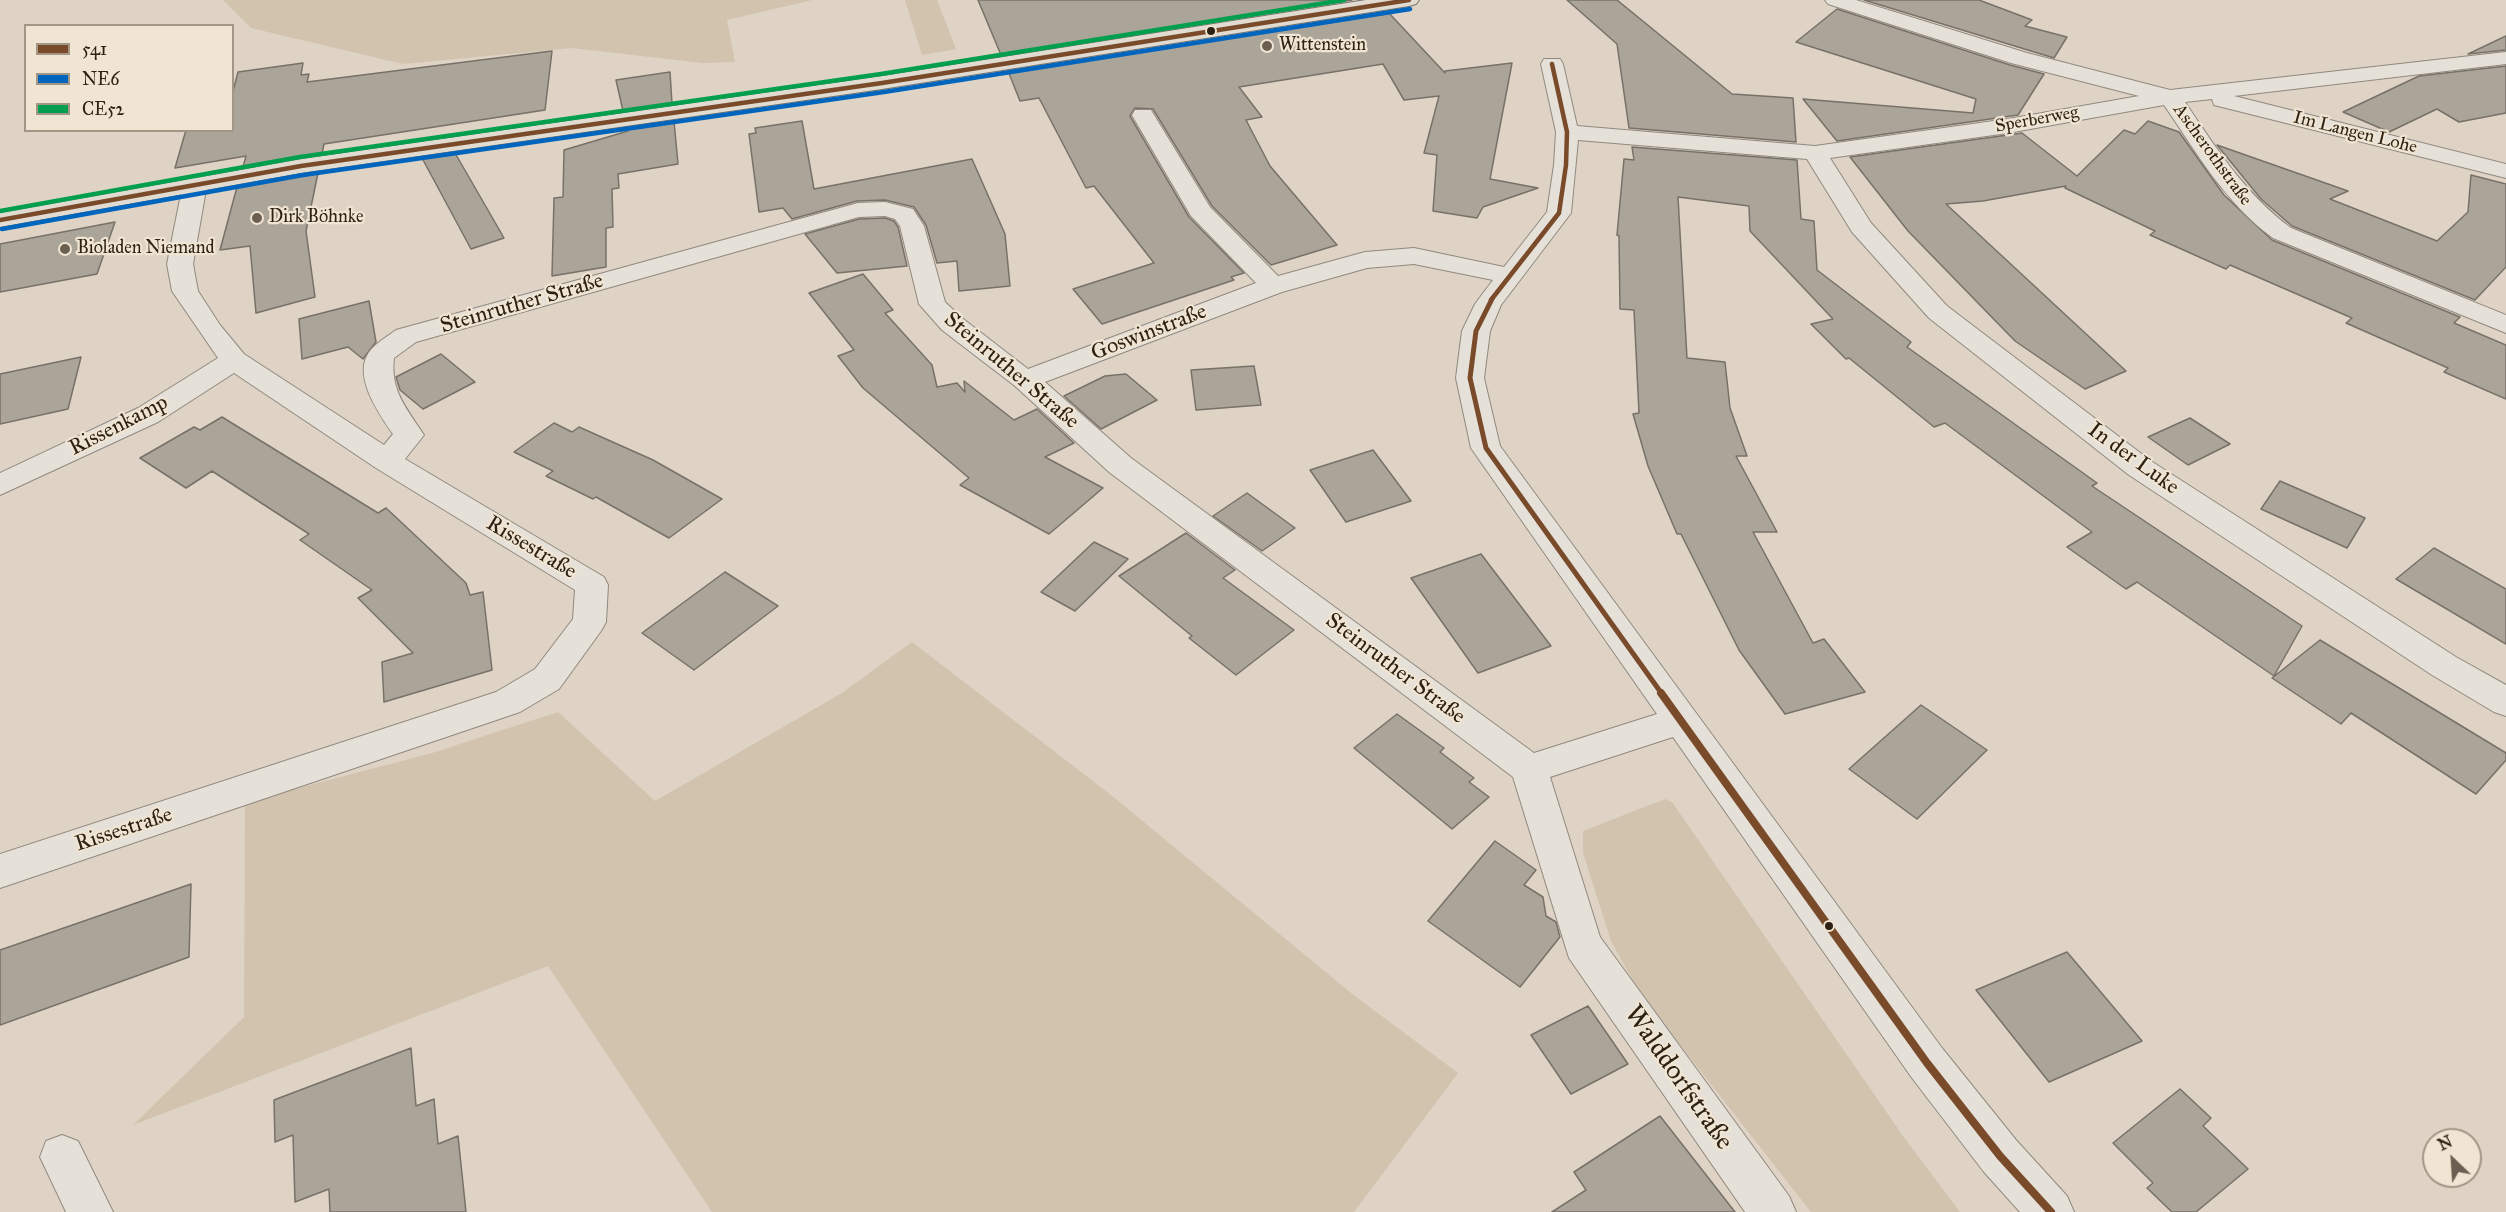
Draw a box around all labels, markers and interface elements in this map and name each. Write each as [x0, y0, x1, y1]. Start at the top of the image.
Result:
legend [24, 24, 234, 132]
unlabelled marker [1205, 25, 1217, 37]
place label: Wittenstein [1279, 35, 1366, 57]
text: 541 [82, 38, 107, 60]
marker: Wittenstein [1260, 39, 1274, 53]
text: NE6 [82, 68, 119, 90]
text: CE52 [82, 98, 124, 120]
street label: Ascherothstraße [2168, 100, 2256, 210]
street label: Sperberweg [1994, 102, 2080, 138]
street label: Im Langen Lohe [2291, 107, 2419, 159]
place label: Dirk Böhnke [269, 207, 363, 229]
marker: Dirk Böhnke [250, 211, 264, 225]
place label: Bioladen Niemand [77, 238, 214, 260]
marker: Bioladen Niemand [58, 242, 72, 256]
street label: Steinruther Straße [437, 268, 607, 340]
street label: Goswinstraße [1087, 299, 1211, 367]
street label: Steinruther Straße [938, 307, 1084, 435]
street label: Rissenkamp [65, 390, 173, 462]
street label: In der Luke [2082, 417, 2184, 501]
street label: Rissestraße [481, 511, 581, 585]
street label: Steinruther Straße [1320, 608, 1470, 730]
street label: Rissestraße [72, 802, 176, 858]
unlabelled marker [1823, 920, 1835, 932]
street label: Walddorfstraße [1616, 999, 1740, 1157]
north arrow [2422, 1128, 2482, 1188]
text: N [2435, 1132, 2455, 1155]

